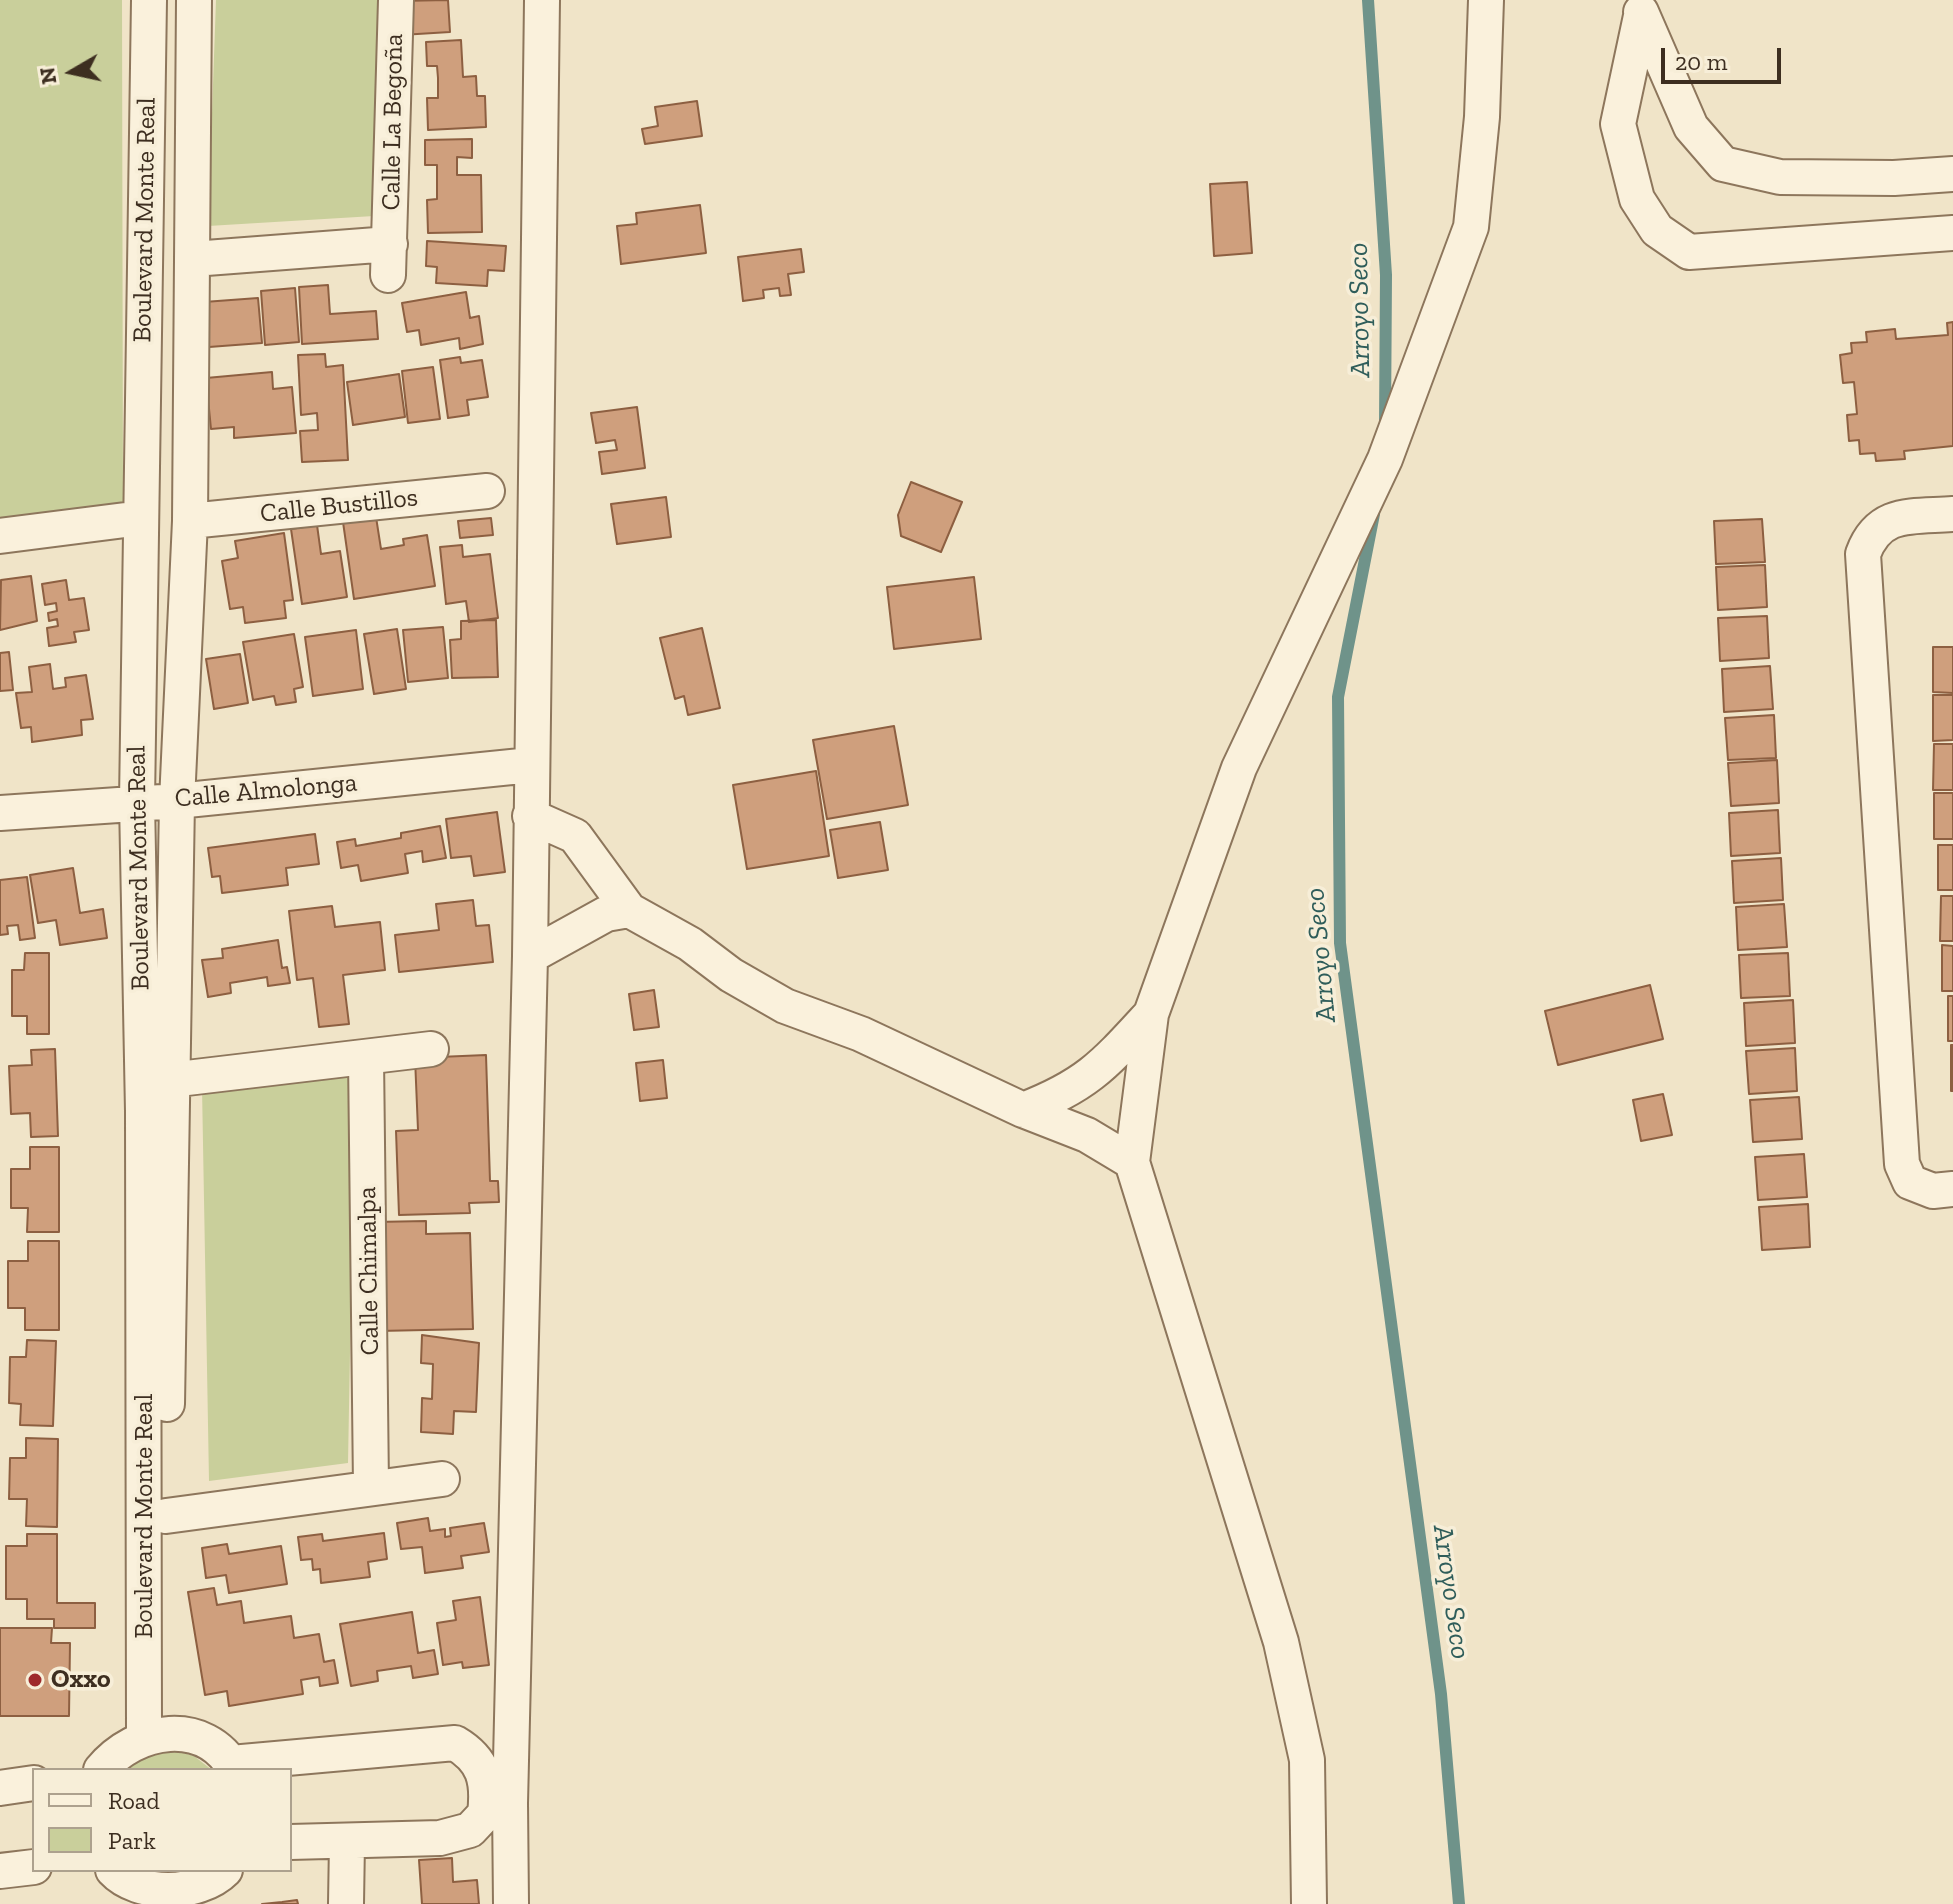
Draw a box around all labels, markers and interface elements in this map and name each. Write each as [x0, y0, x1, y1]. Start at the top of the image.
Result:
north arrow [32, 32, 112, 112]
scale bar [1665, 32, 1785, 82]
street label: Calle La Begoña [376, 33, 410, 211]
text: 20 m [1675, 47, 1727, 76]
text: N [33, 65, 62, 86]
street label: Boulevard Monte Real [127, 97, 163, 343]
water label: Arroyo Seco [1342, 242, 1378, 378]
street label: Calle Bustillos [259, 482, 419, 530]
street label: Boulevard Monte Real [121, 745, 157, 991]
street label: Calle Almolonga [174, 767, 358, 815]
water label: Arroyo Seco [1298, 886, 1344, 1024]
street label: Calle Chimalpa [352, 1186, 386, 1356]
street label: Boulevard Monte Real [129, 1394, 161, 1638]
water label: Arroyo Seco [1425, 1523, 1477, 1661]
place label: Oxxo [51, 1664, 111, 1696]
marker: Oxxo [26, 1671, 44, 1689]
legend [32, 1768, 292, 1872]
text: Road [108, 1786, 160, 1815]
text: Park [108, 1826, 156, 1855]

